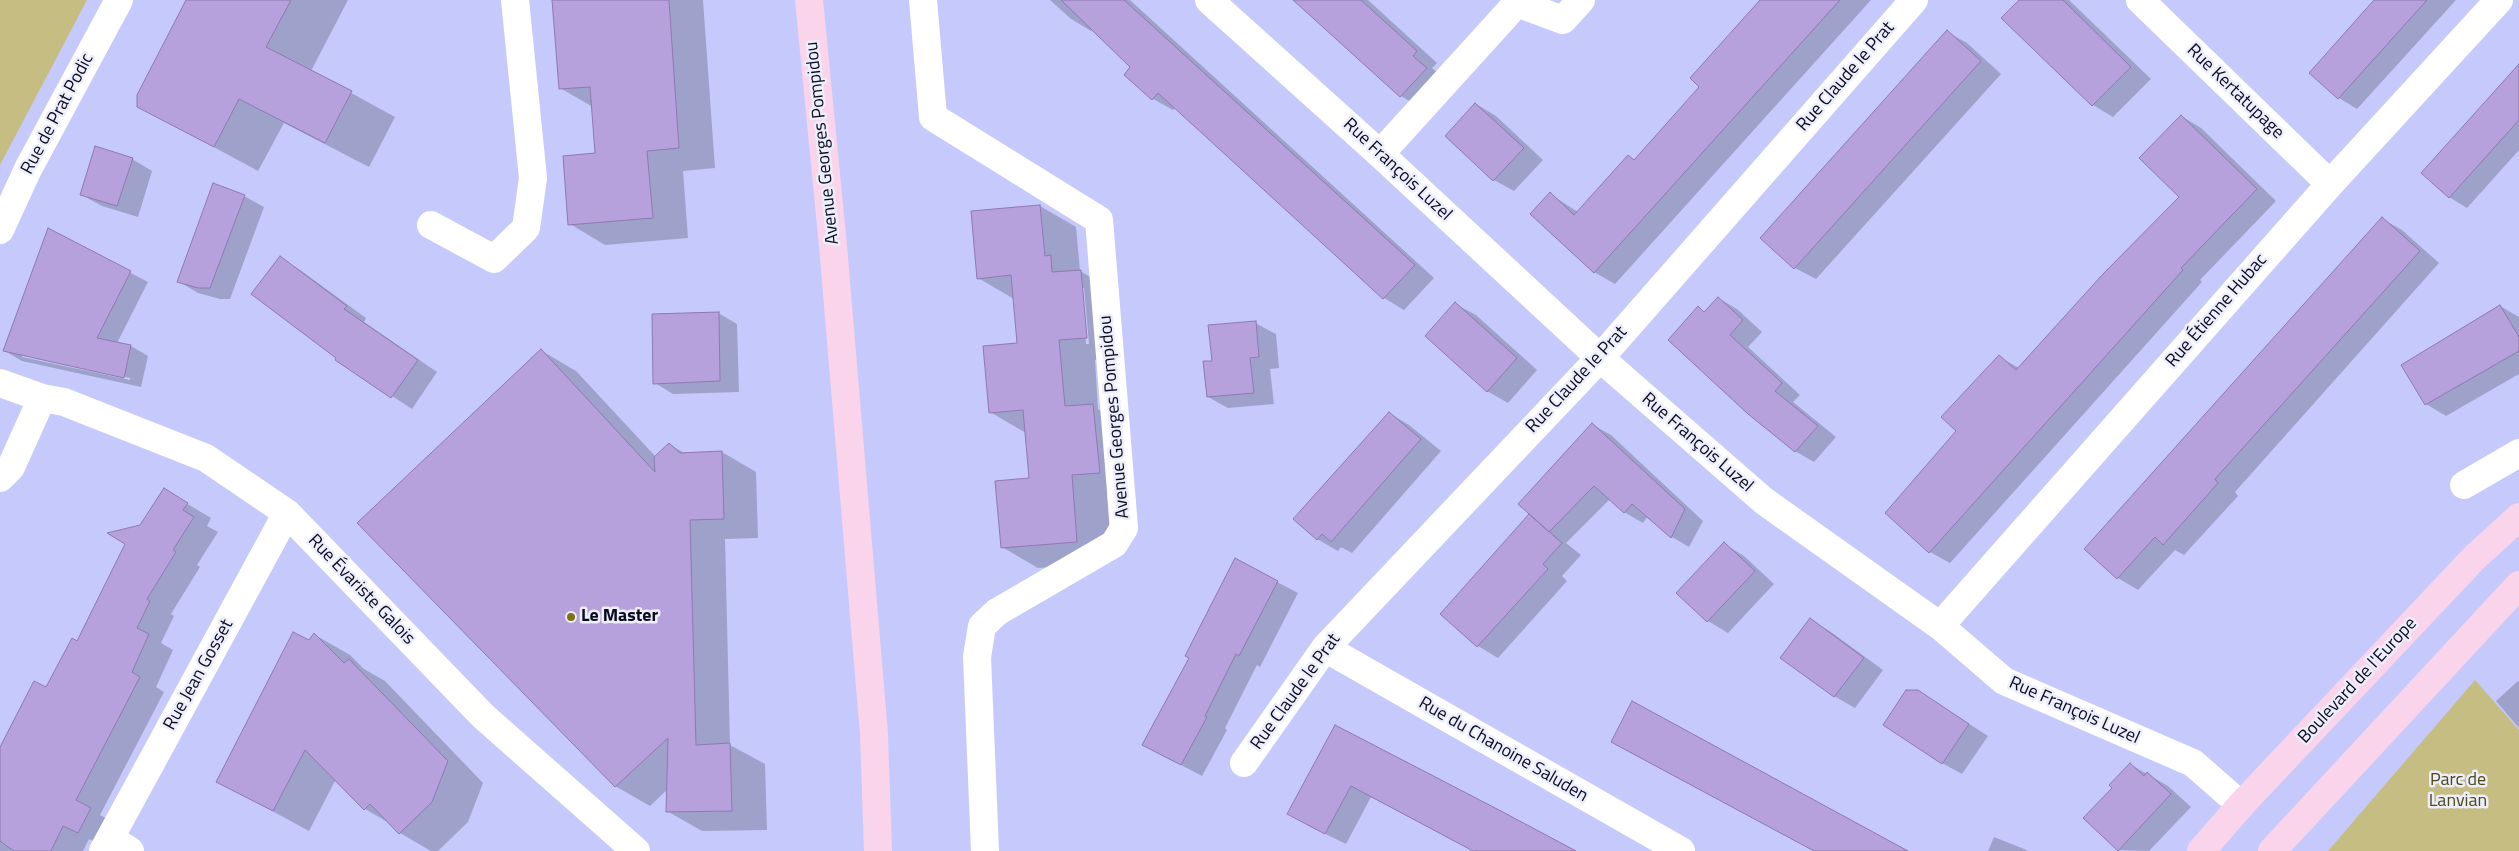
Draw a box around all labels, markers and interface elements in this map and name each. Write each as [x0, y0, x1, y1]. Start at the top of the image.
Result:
street label: Rue Claude le Prat [1793, 18, 1899, 136]
street label: Avenue Georges Pompidou [802, 40, 844, 246]
street label: Rue Kertatupage [2182, 40, 2288, 144]
street label: Rue de Prat Podic [17, 50, 99, 178]
street label: Rue François Luzel [1338, 114, 1456, 226]
street label: Rue Étienne Hubac [2162, 250, 2272, 372]
street label: Avenue Georges Pompidou [1095, 315, 1135, 519]
street label: Rue Claude le Prat [1522, 322, 1632, 438]
street label: Rue François Luzel [1637, 389, 1757, 497]
street label: Rue Évariste Galois [303, 530, 419, 650]
place label: Le Master [581, 606, 658, 628]
marker: Le Master [565, 611, 577, 623]
street label: Boulevard de l'Europe [2294, 614, 2422, 748]
street label: Rue Jean Gosset [160, 616, 238, 734]
street label: Rue Claude le Prat [1247, 630, 1345, 754]
street label: Rue François Luzel [2005, 673, 2143, 749]
street label: Rue du Chanoine Saluden [1415, 693, 1591, 807]
park label: Parc de Lanvian [2429, 770, 2487, 812]

